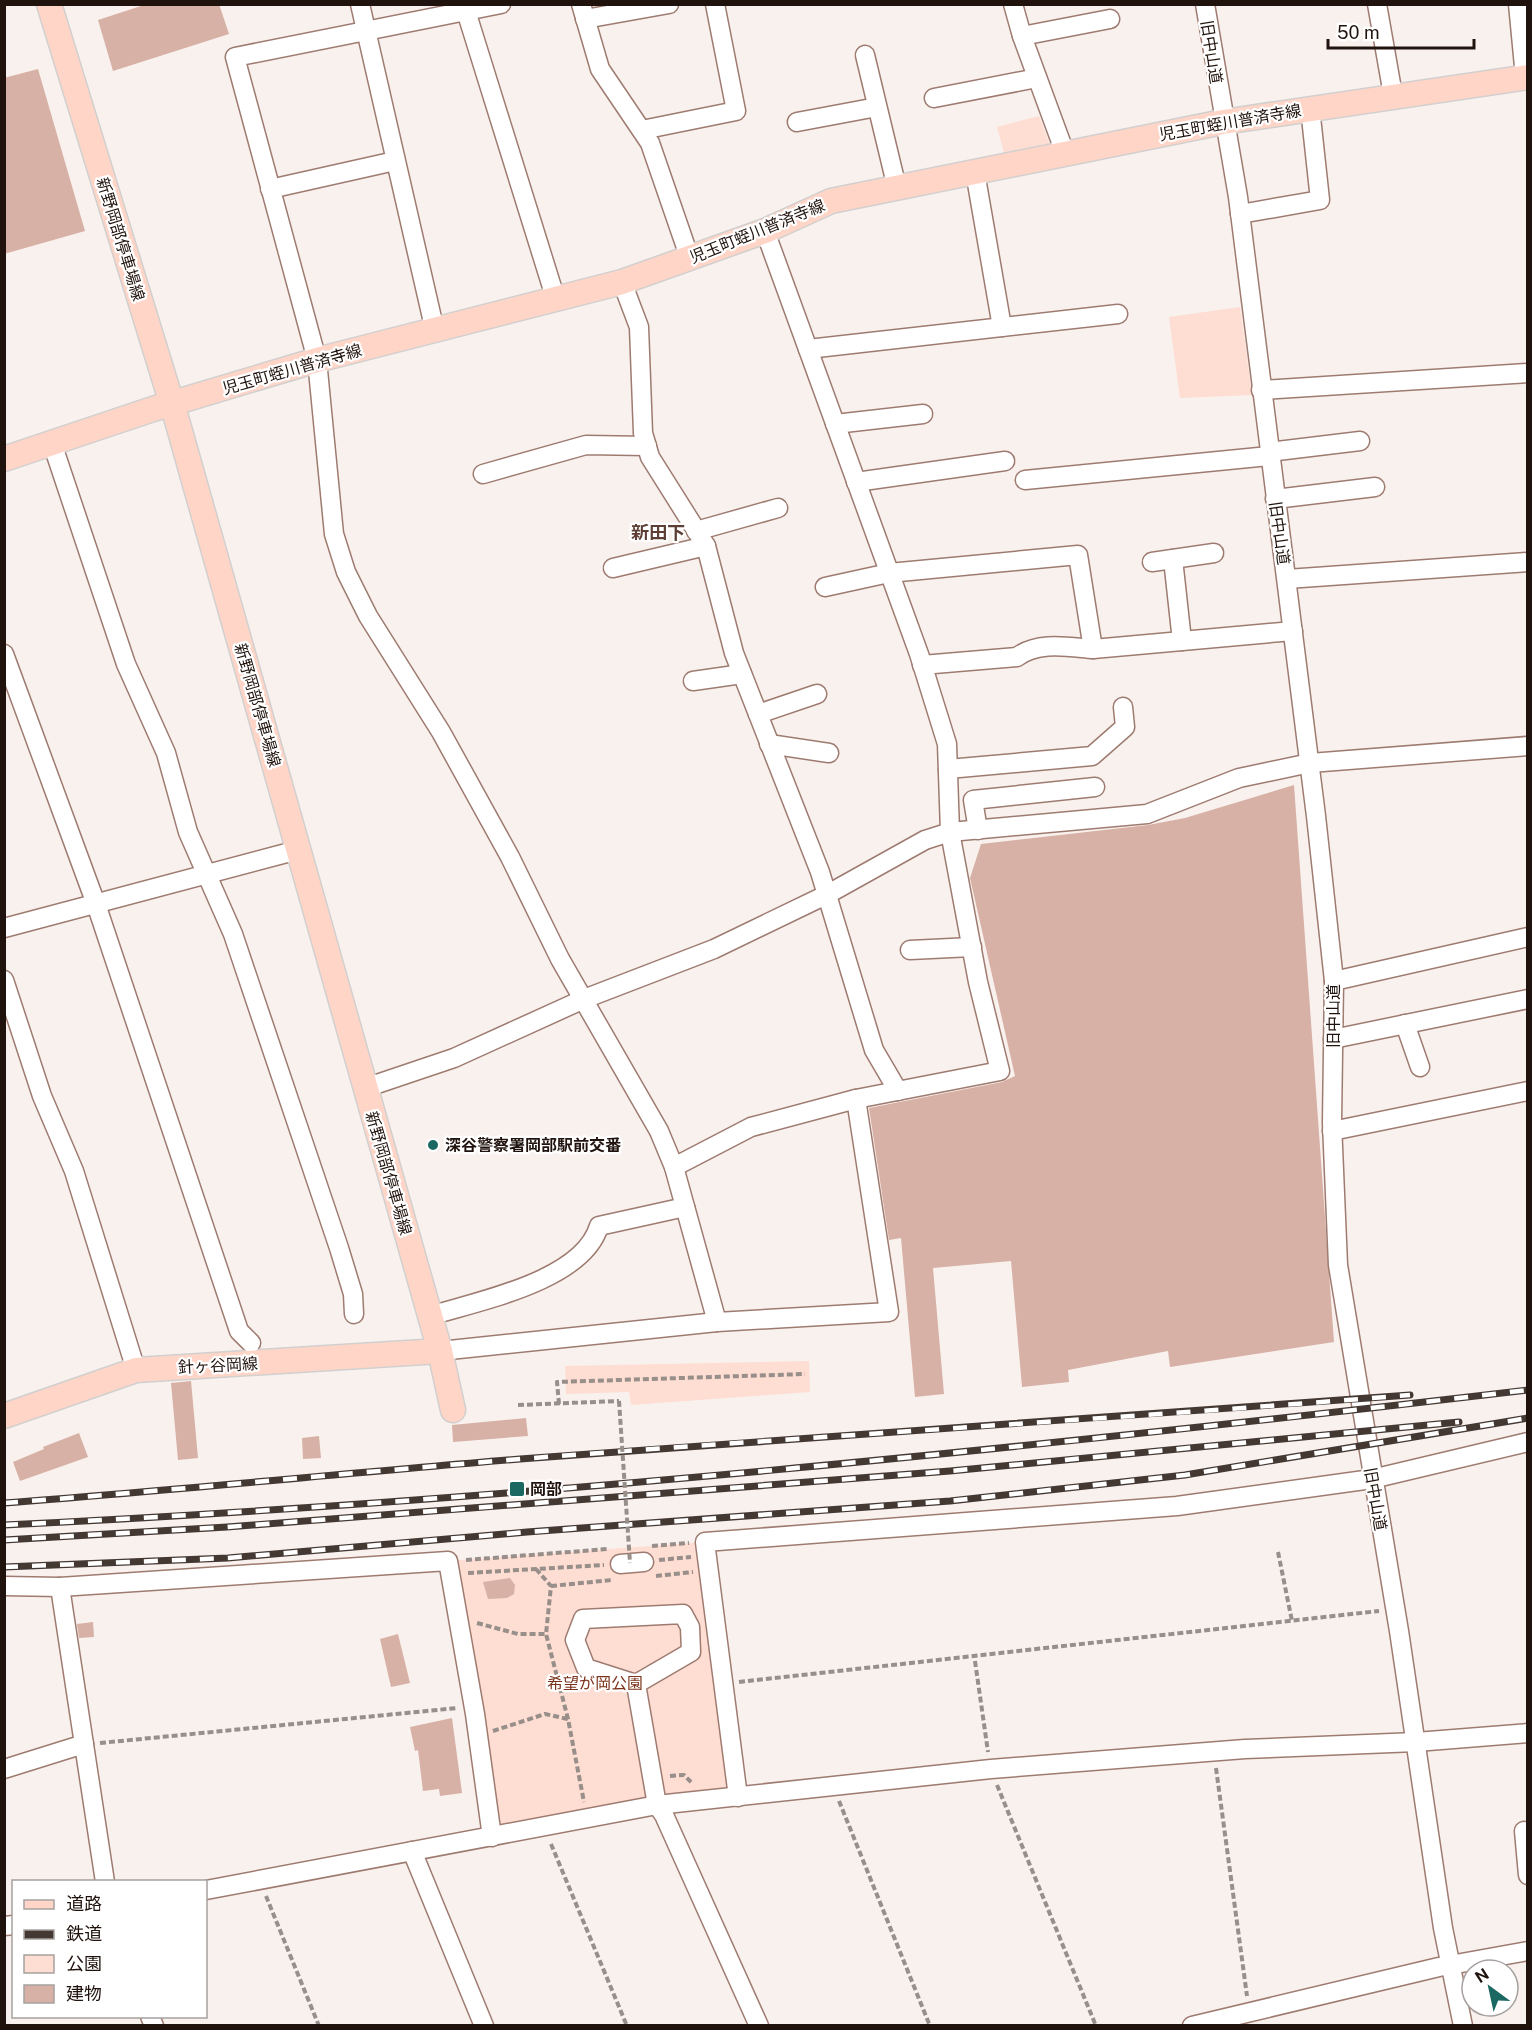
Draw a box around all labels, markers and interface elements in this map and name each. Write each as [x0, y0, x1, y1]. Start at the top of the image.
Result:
scale bar [1328, 12, 1474, 50]
street label: 旧中山道 [1197, 19, 1226, 85]
text: 50 m [1337, 22, 1380, 43]
street label: 児玉町蛭川普済寺線 [1158, 101, 1303, 144]
street label: 新野岡部停車場線 [93, 175, 148, 303]
street label: 児玉町蛭川普済寺線 [687, 196, 828, 267]
street label: 児玉町蛭川普済寺線 [220, 341, 364, 398]
street label: 旧中山道 [1266, 500, 1293, 566]
district label: 新田下 [631, 522, 685, 543]
street label: 新野岡部停車場線 [231, 641, 284, 769]
street label: 旧中山道 [1324, 984, 1343, 1048]
street label: 新野岡部停車場線 [362, 1109, 415, 1237]
place label: 深谷警察署岡部駅前交番 [445, 1136, 621, 1155]
marker: 深谷警察署岡部駅前交番 [426, 1138, 440, 1152]
street label: 針ヶ谷岡線 [178, 1354, 258, 1377]
street label: 旧中山道 [1361, 1466, 1390, 1532]
marker: 岡部 [508, 1480, 526, 1498]
place label: 岡部 [530, 1480, 562, 1499]
park label: 希望が岡公園 [547, 1674, 643, 1693]
legend [12, 1880, 207, 2018]
text: 道路 [66, 1893, 102, 1914]
text: 鉄道 [66, 1923, 102, 1944]
text: 公園 [66, 1953, 102, 1974]
north arrow [1460, 1958, 1520, 2018]
text: N [1472, 1964, 1493, 1987]
text: 建物 [66, 1983, 102, 2004]

